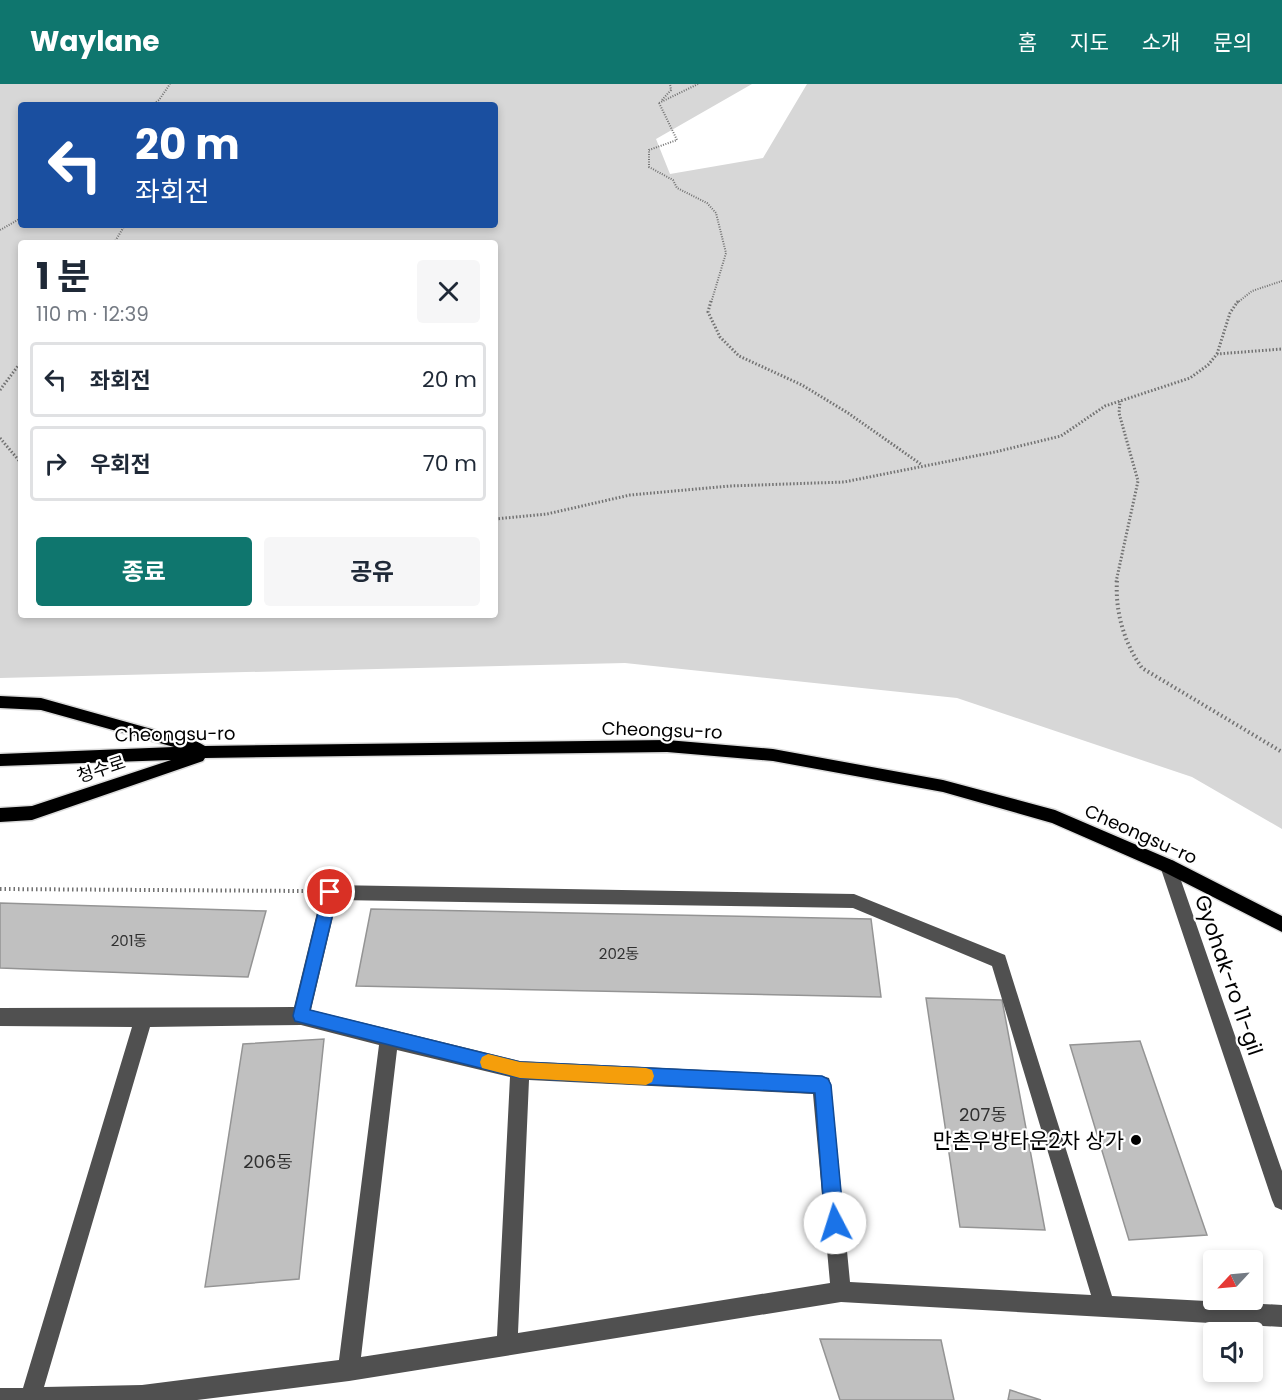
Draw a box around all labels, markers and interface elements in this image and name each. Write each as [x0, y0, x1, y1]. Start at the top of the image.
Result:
text: Waylane [30, 22, 160, 61]
text: 홈 [1018, 28, 1037, 57]
text: 지도 [1070, 28, 1109, 57]
text: 소개 [1142, 28, 1180, 57]
text: 문의 [1213, 28, 1252, 57]
text: 20 m [135, 115, 240, 174]
icon: left [36, 126, 114, 204]
text: 좌회전 [135, 173, 210, 210]
text: 1 분 [36, 251, 90, 302]
button: close [417, 260, 480, 323]
text: 110 m · 12:39 [36, 300, 149, 328]
icon: left [39, 363, 72, 396]
text: 20 m [422, 364, 477, 395]
text: 좌회전 [90, 365, 151, 396]
icon: right [39, 447, 72, 480]
text: 70 m [423, 448, 477, 479]
text: 우회전 [90, 449, 151, 480]
button: 종료 [36, 537, 252, 606]
button: 공유 [264, 537, 480, 606]
street label: Cheongsu-ro [601, 715, 723, 745]
street label: Cheongsu-ro [114, 720, 236, 748]
street label: 청수로 [74, 749, 128, 789]
street label: Cheongsu-ro [1081, 798, 1201, 870]
pin [304, 866, 355, 917]
icon: arrive [313, 875, 346, 908]
street label: Gyohak-ro 11-gil [1188, 891, 1270, 1059]
house number: 201동 [111, 930, 147, 951]
house number: 202동 [599, 943, 639, 964]
house number: 207동 [959, 1102, 1007, 1127]
place label: 만촌우방타운2차 상가 [932, 1126, 1124, 1155]
marker: 만촌우방타운2차 상가 [1129, 1133, 1143, 1147]
house number: 206동 [243, 1149, 293, 1174]
position arrow [803, 1191, 867, 1255]
north arrow [1203, 1250, 1263, 1310]
map controls [1203, 1250, 1263, 1382]
button: sound [1203, 1322, 1263, 1382]

